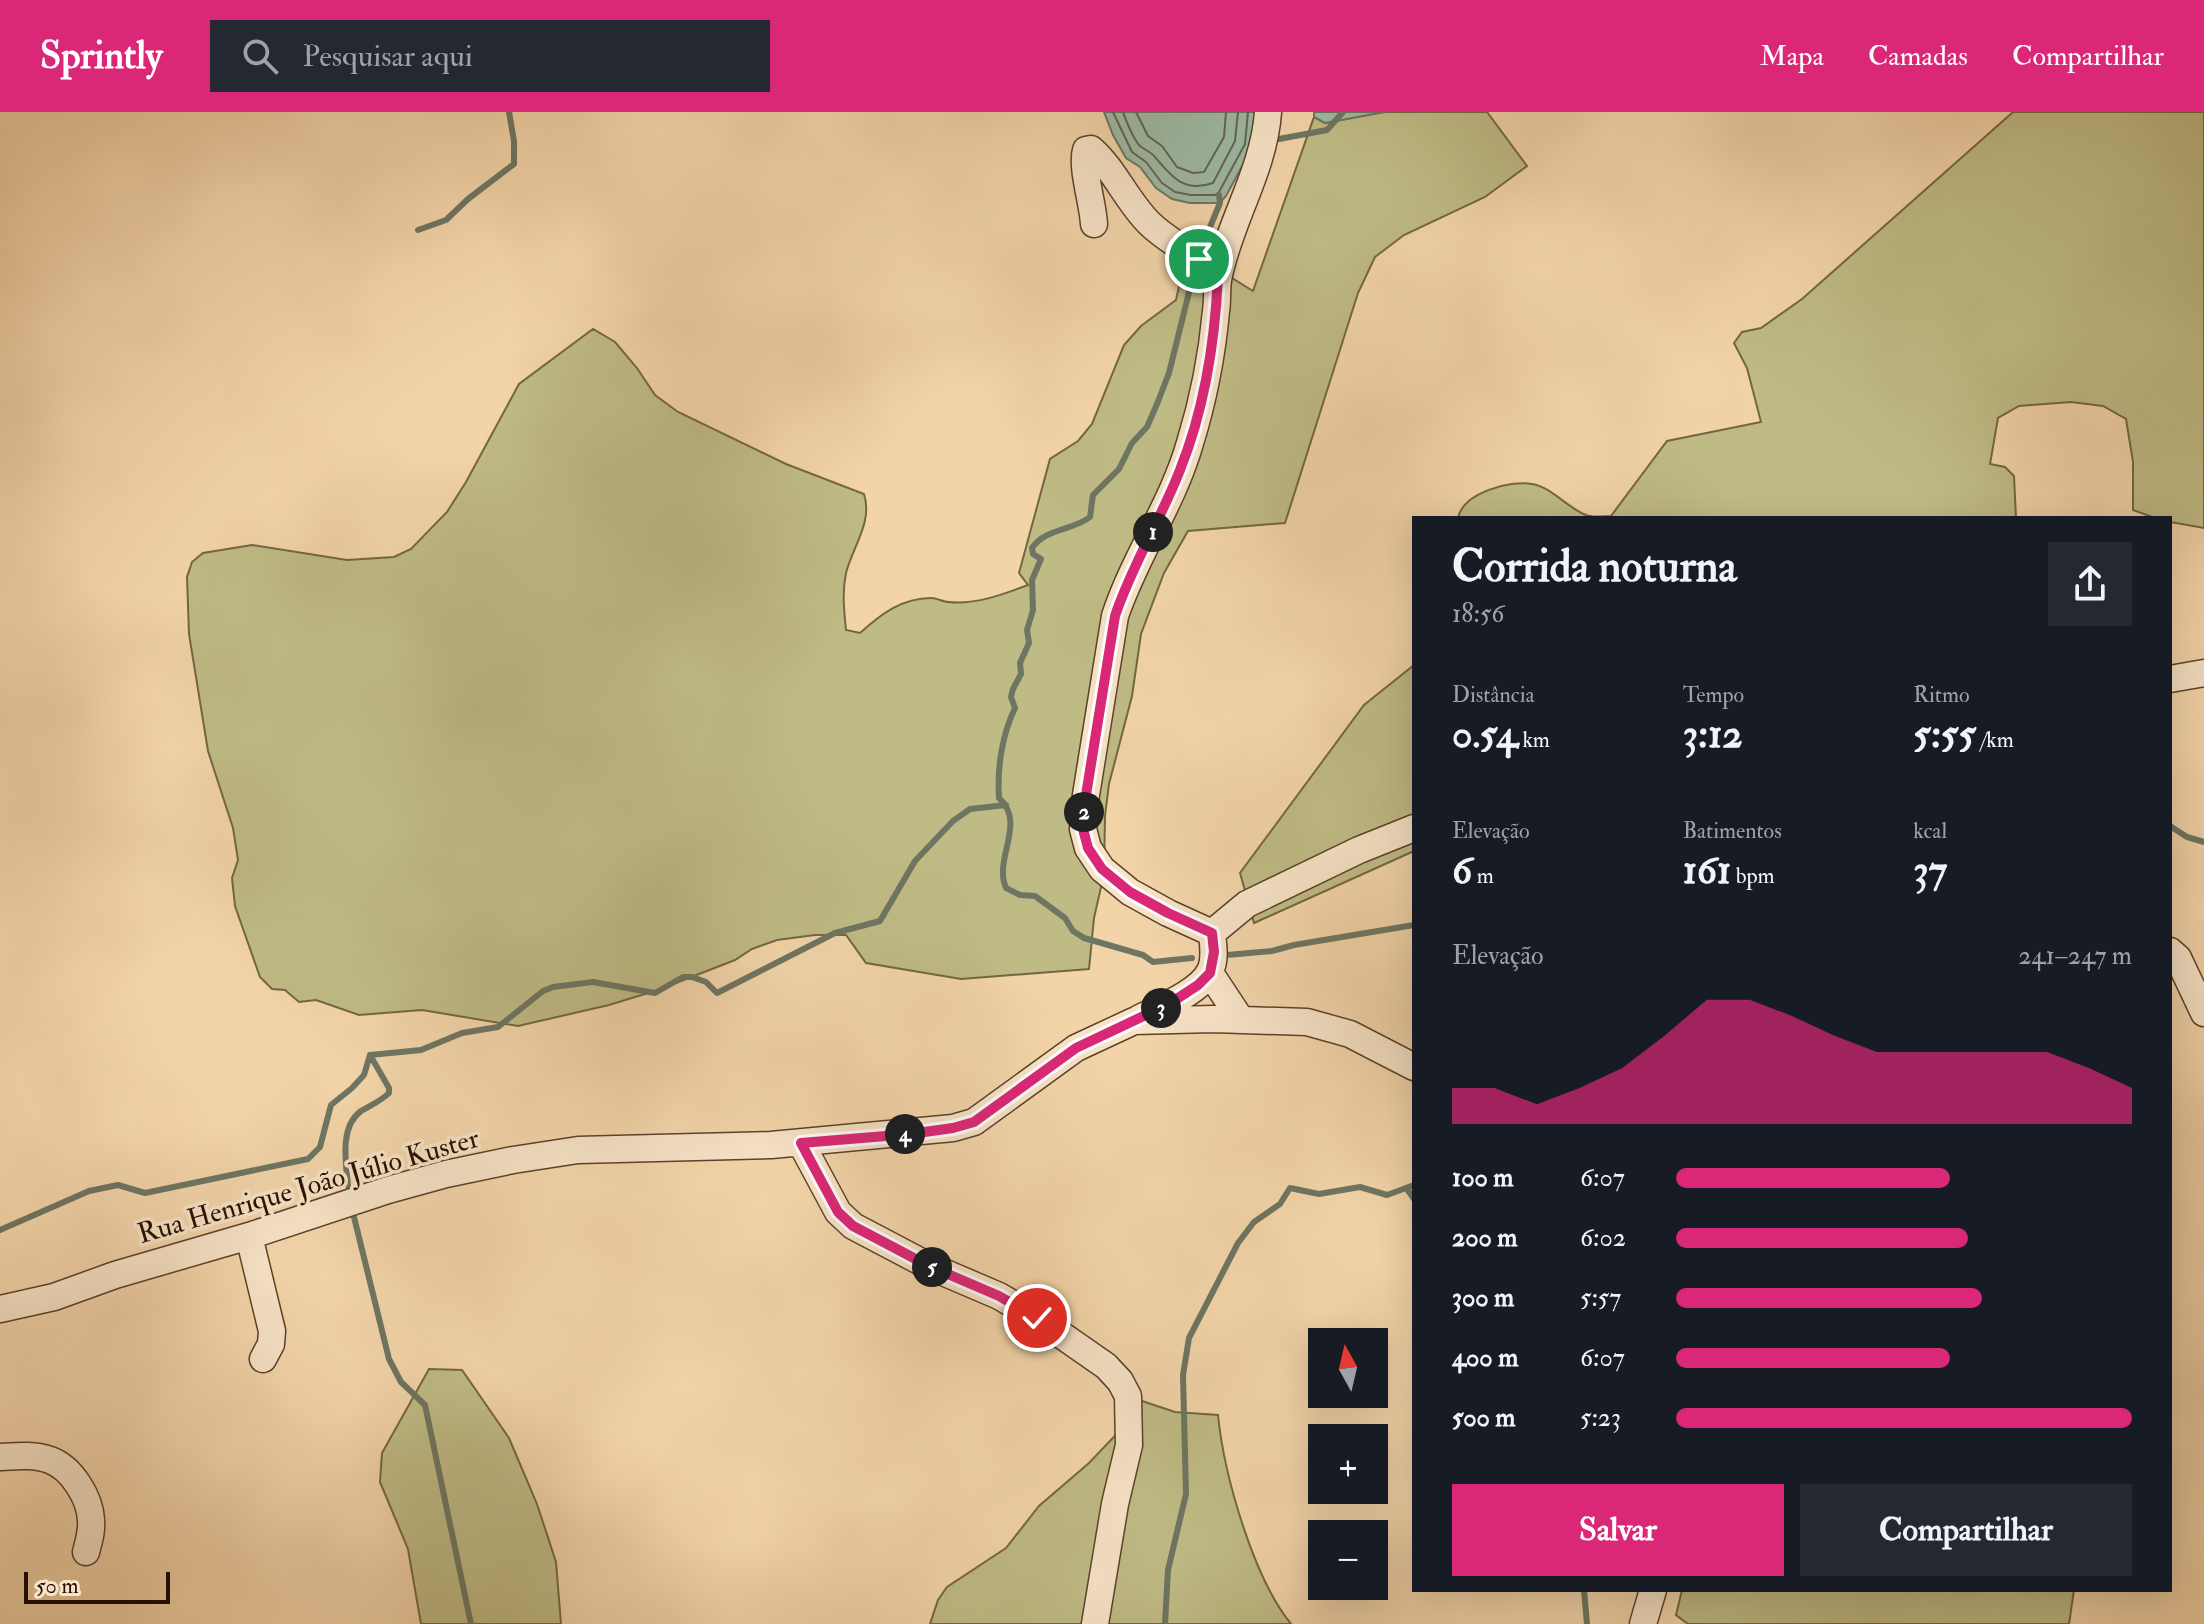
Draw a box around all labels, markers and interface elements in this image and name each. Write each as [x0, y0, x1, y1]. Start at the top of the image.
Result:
search box [210, 20, 770, 92]
text: Sprintly [40, 32, 162, 80]
icon: search [238, 34, 282, 78]
text: Pesquisar aqui [302, 38, 473, 75]
text: Mapa [1760, 39, 1824, 74]
text: Camadas [1868, 39, 1968, 74]
text: Compartilhar [2012, 39, 2164, 74]
pin [1165, 225, 1233, 293]
icon: arrive [1177, 237, 1221, 281]
pin: 1 [1133, 512, 1173, 552]
text: 1 [1149, 518, 1157, 546]
text: Corrida noturna [1452, 540, 1737, 595]
button: share [2048, 542, 2132, 626]
text: 18:56 [1452, 598, 1504, 630]
text: Distância [1452, 681, 1535, 709]
text: Tempo [1683, 681, 1744, 709]
text: Ritmo [1913, 681, 1970, 709]
text: 0.54 [1452, 709, 1518, 760]
text: 3:12 [1683, 709, 1742, 760]
text: 5:55 [1913, 709, 1976, 760]
text: km [1518, 726, 1550, 754]
text: /km [1976, 726, 2014, 754]
pin: 2 [1064, 792, 1104, 832]
text: 2 [1078, 798, 1090, 826]
text: Elevação [1452, 817, 1530, 845]
text: Batimentos [1683, 817, 1782, 845]
text: kcal [1913, 817, 1947, 845]
text: 6 [1452, 845, 1472, 896]
text: 161 [1683, 845, 1731, 896]
text: 37 [1913, 845, 1947, 896]
text: m [1472, 862, 1494, 890]
text: bpm [1731, 862, 1775, 890]
text: Elevação [1452, 940, 1544, 972]
text: 241–247 m [2018, 940, 2132, 972]
pin: 3 [1141, 988, 1181, 1028]
text: 3 [1157, 994, 1165, 1022]
pin: 4 [885, 1114, 925, 1154]
text: 4 [899, 1120, 911, 1148]
street label: Rua Henrique João Júlio Kuster [134, 1121, 484, 1252]
text: 100 m [1452, 1162, 1513, 1194]
text: 6:07 [1580, 1162, 1625, 1194]
text: 200 m [1452, 1222, 1517, 1254]
text: 6:02 [1580, 1222, 1626, 1254]
pin: 5 [912, 1247, 952, 1287]
text: 5 [927, 1253, 937, 1281]
text: 300 m [1452, 1282, 1514, 1314]
text: 5:57 [1580, 1282, 1621, 1314]
pin [1003, 1284, 1071, 1352]
icon: check [1015, 1296, 1059, 1340]
north arrow [1308, 1328, 1388, 1408]
map controls [1308, 1328, 1388, 1600]
text: 400 m [1452, 1342, 1518, 1374]
text: 6:07 [1580, 1342, 1625, 1374]
text: 500 m [1452, 1402, 1516, 1434]
text: 5:23 [1580, 1402, 1621, 1434]
button: + [1308, 1424, 1388, 1504]
button: Salvar [1452, 1484, 1784, 1576]
button: Compartilhar [1800, 1484, 2132, 1576]
button: − [1308, 1520, 1388, 1600]
scale bar [24, 1568, 170, 1604]
text: 50 m [36, 1572, 78, 1600]

